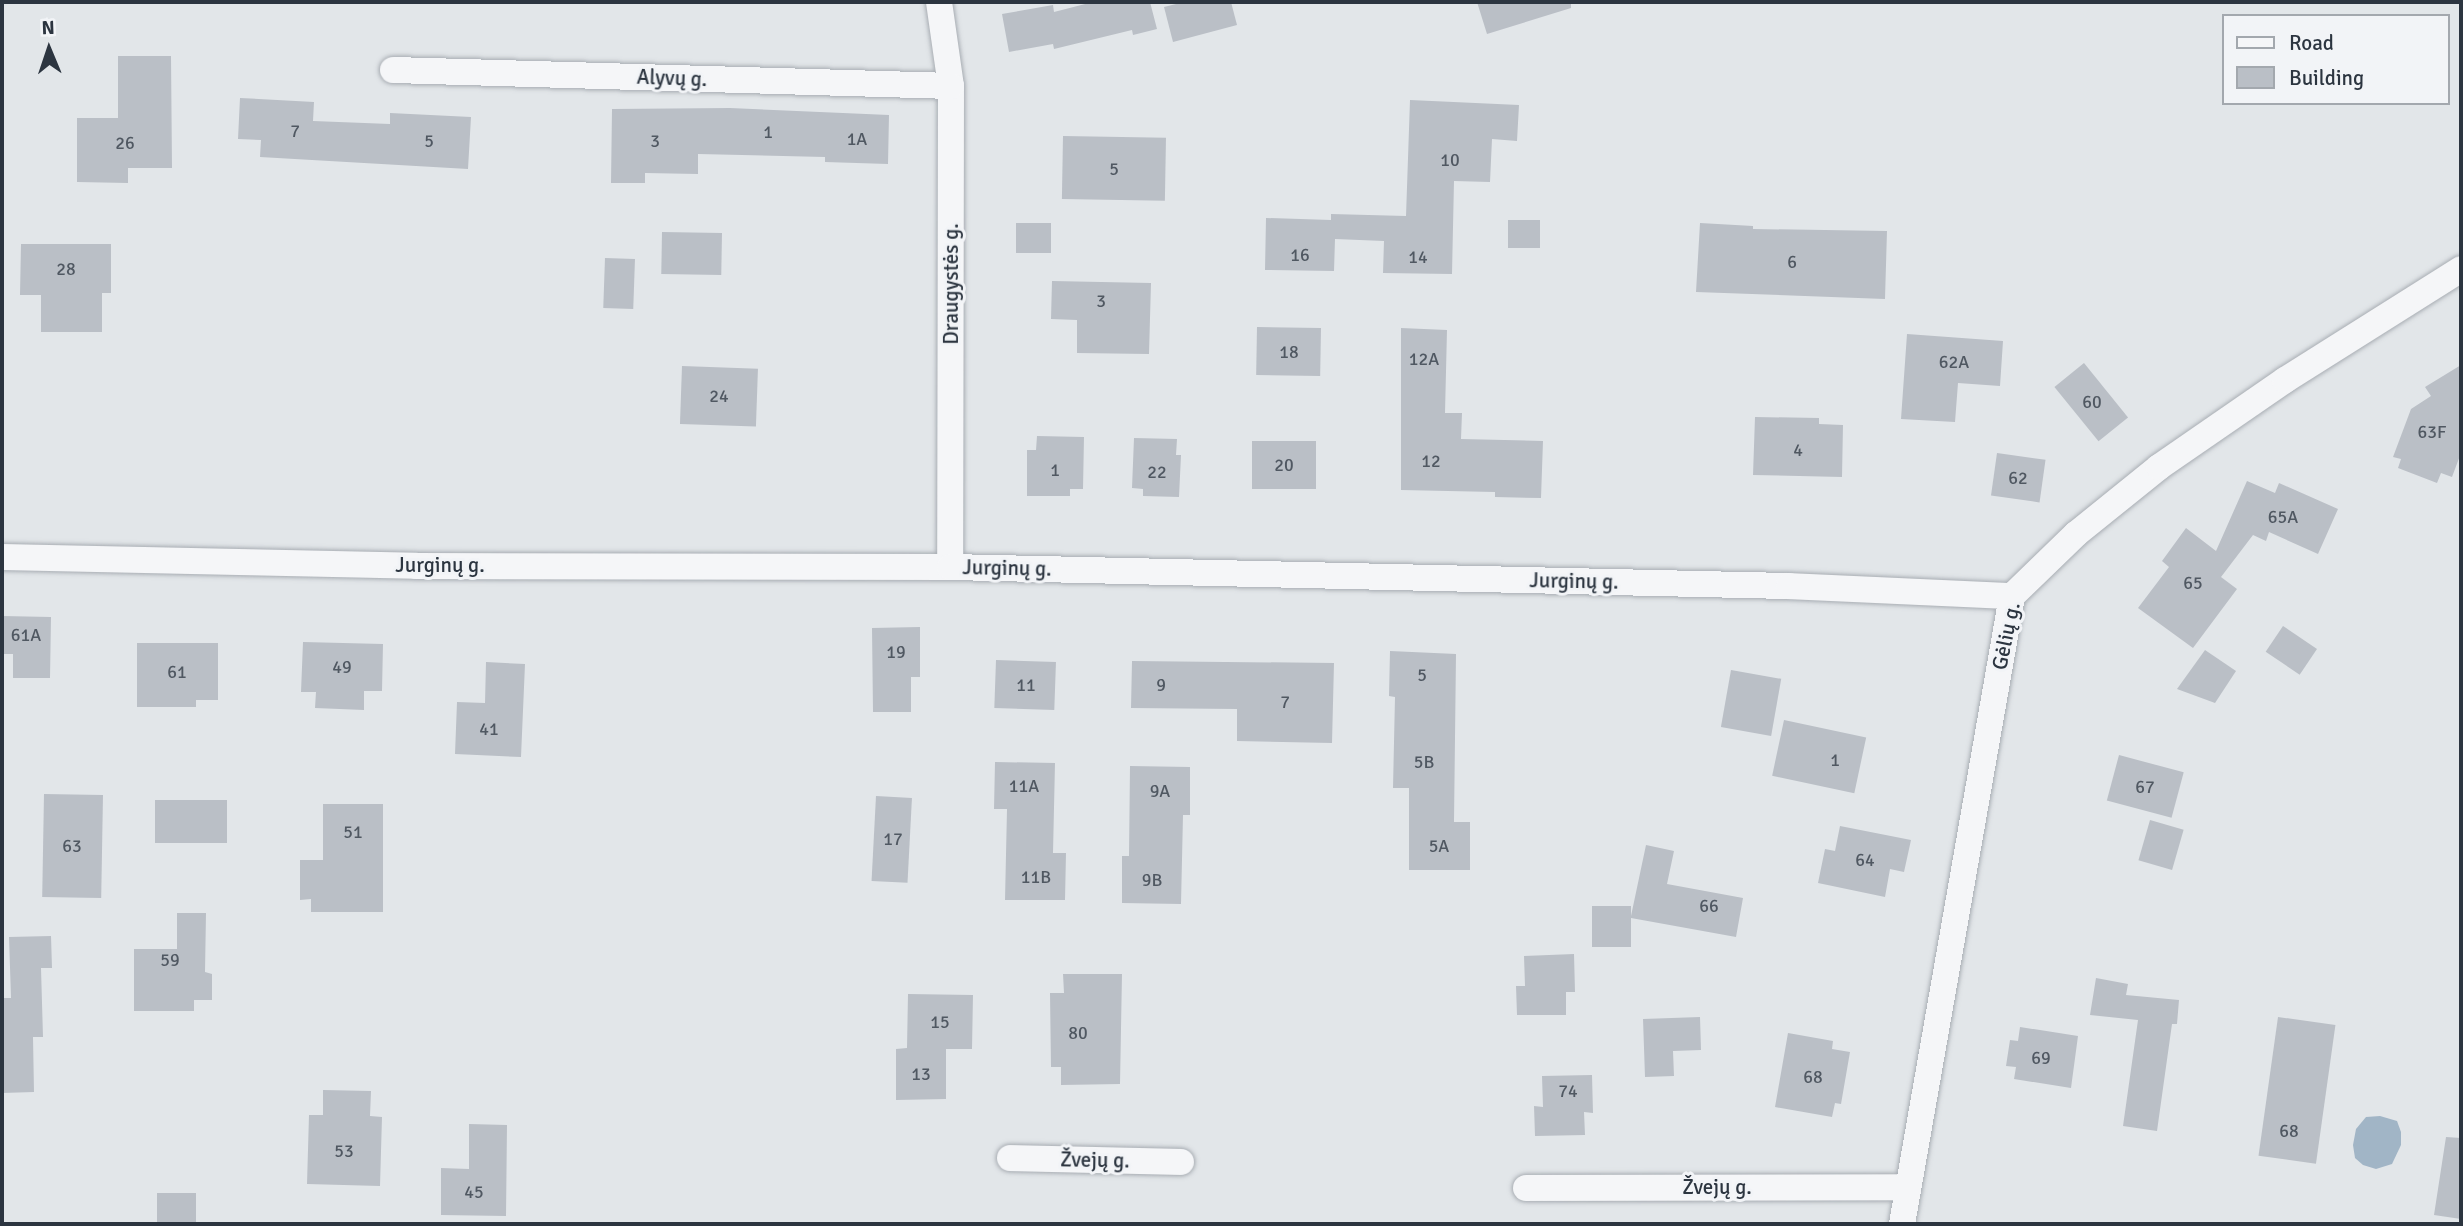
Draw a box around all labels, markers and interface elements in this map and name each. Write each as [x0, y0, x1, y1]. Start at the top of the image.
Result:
north arrow [14, 14, 84, 84]
legend [2222, 14, 2449, 105]
text: N [41, 16, 55, 40]
text: Road [2289, 30, 2334, 56]
street label: Alyvų g. [636, 64, 708, 92]
text: Building [2289, 65, 2364, 91]
house number: 7 [290, 120, 300, 142]
house number: 1 [763, 121, 773, 143]
house number: 1A [847, 128, 867, 150]
house number: 5 [424, 130, 434, 152]
house number: 3 [650, 130, 660, 152]
house number: 26 [115, 132, 135, 154]
house number: 10 [1440, 149, 1460, 171]
house number: 5 [1109, 158, 1119, 180]
street label: Draugystės g. [938, 223, 964, 345]
house number: 16 [1290, 244, 1310, 266]
house number: 14 [1408, 246, 1428, 268]
house number: 6 [1787, 251, 1797, 273]
house number: 28 [56, 258, 76, 280]
house number: 3 [1096, 290, 1106, 312]
house number: 18 [1279, 341, 1299, 363]
house number: 12A [1409, 348, 1439, 370]
house number: 62A [1939, 351, 1969, 373]
house number: 24 [709, 385, 729, 407]
house number: 60 [2082, 391, 2102, 413]
house number: 63F [2418, 421, 2446, 443]
house number: 4 [1793, 439, 1803, 461]
house number: 12 [1421, 450, 1441, 472]
house number: 20 [1274, 454, 1294, 476]
house number: 1 [1050, 459, 1060, 481]
house number: 22 [1147, 461, 1167, 483]
house number: 62 [2008, 467, 2028, 489]
house number: 65A [2268, 506, 2298, 528]
street label: Jurginų g. [395, 552, 485, 578]
street label: Jurginų g. [962, 555, 1052, 581]
street label: Jurginų g. [1529, 568, 1619, 594]
house number: 65 [2183, 572, 2203, 594]
street label: Gėlių g. [1987, 600, 2025, 672]
house number: 61A [11, 624, 41, 646]
house number: 19 [886, 641, 906, 663]
house number: 49 [332, 656, 352, 678]
house number: 61 [167, 661, 187, 683]
house number: 5 [1417, 664, 1427, 686]
house number: 11 [1016, 674, 1036, 696]
house number: 9 [1156, 674, 1166, 696]
house number: 7 [1280, 691, 1290, 713]
house number: 41 [479, 718, 499, 740]
house number: 1 [1830, 749, 1840, 771]
house number: 5B [1414, 751, 1434, 773]
house number: 11A [1009, 775, 1039, 797]
house number: 67 [2135, 776, 2155, 798]
house number: 9A [1150, 780, 1170, 802]
house number: 51 [343, 821, 363, 843]
house number: 17 [883, 828, 903, 850]
house number: 63 [62, 835, 82, 857]
house number: 5A [1429, 835, 1449, 857]
house number: 64 [1855, 849, 1875, 871]
house number: 11B [1021, 866, 1051, 888]
house number: 9B [1142, 869, 1162, 891]
house number: 66 [1699, 895, 1719, 917]
house number: 59 [160, 949, 180, 971]
house number: 15 [930, 1011, 950, 1033]
house number: 80 [1068, 1022, 1088, 1044]
house number: 69 [2031, 1047, 2051, 1069]
house number: 13 [911, 1063, 931, 1085]
house number: 68 [1803, 1066, 1823, 1088]
house number: 74 [1558, 1080, 1578, 1102]
house number: 68 [2279, 1120, 2299, 1142]
house number: 53 [334, 1140, 354, 1162]
street label: Žvejų g. [1060, 1147, 1130, 1173]
street label: Žvejų g. [1682, 1174, 1752, 1200]
house number: 45 [464, 1181, 484, 1203]

